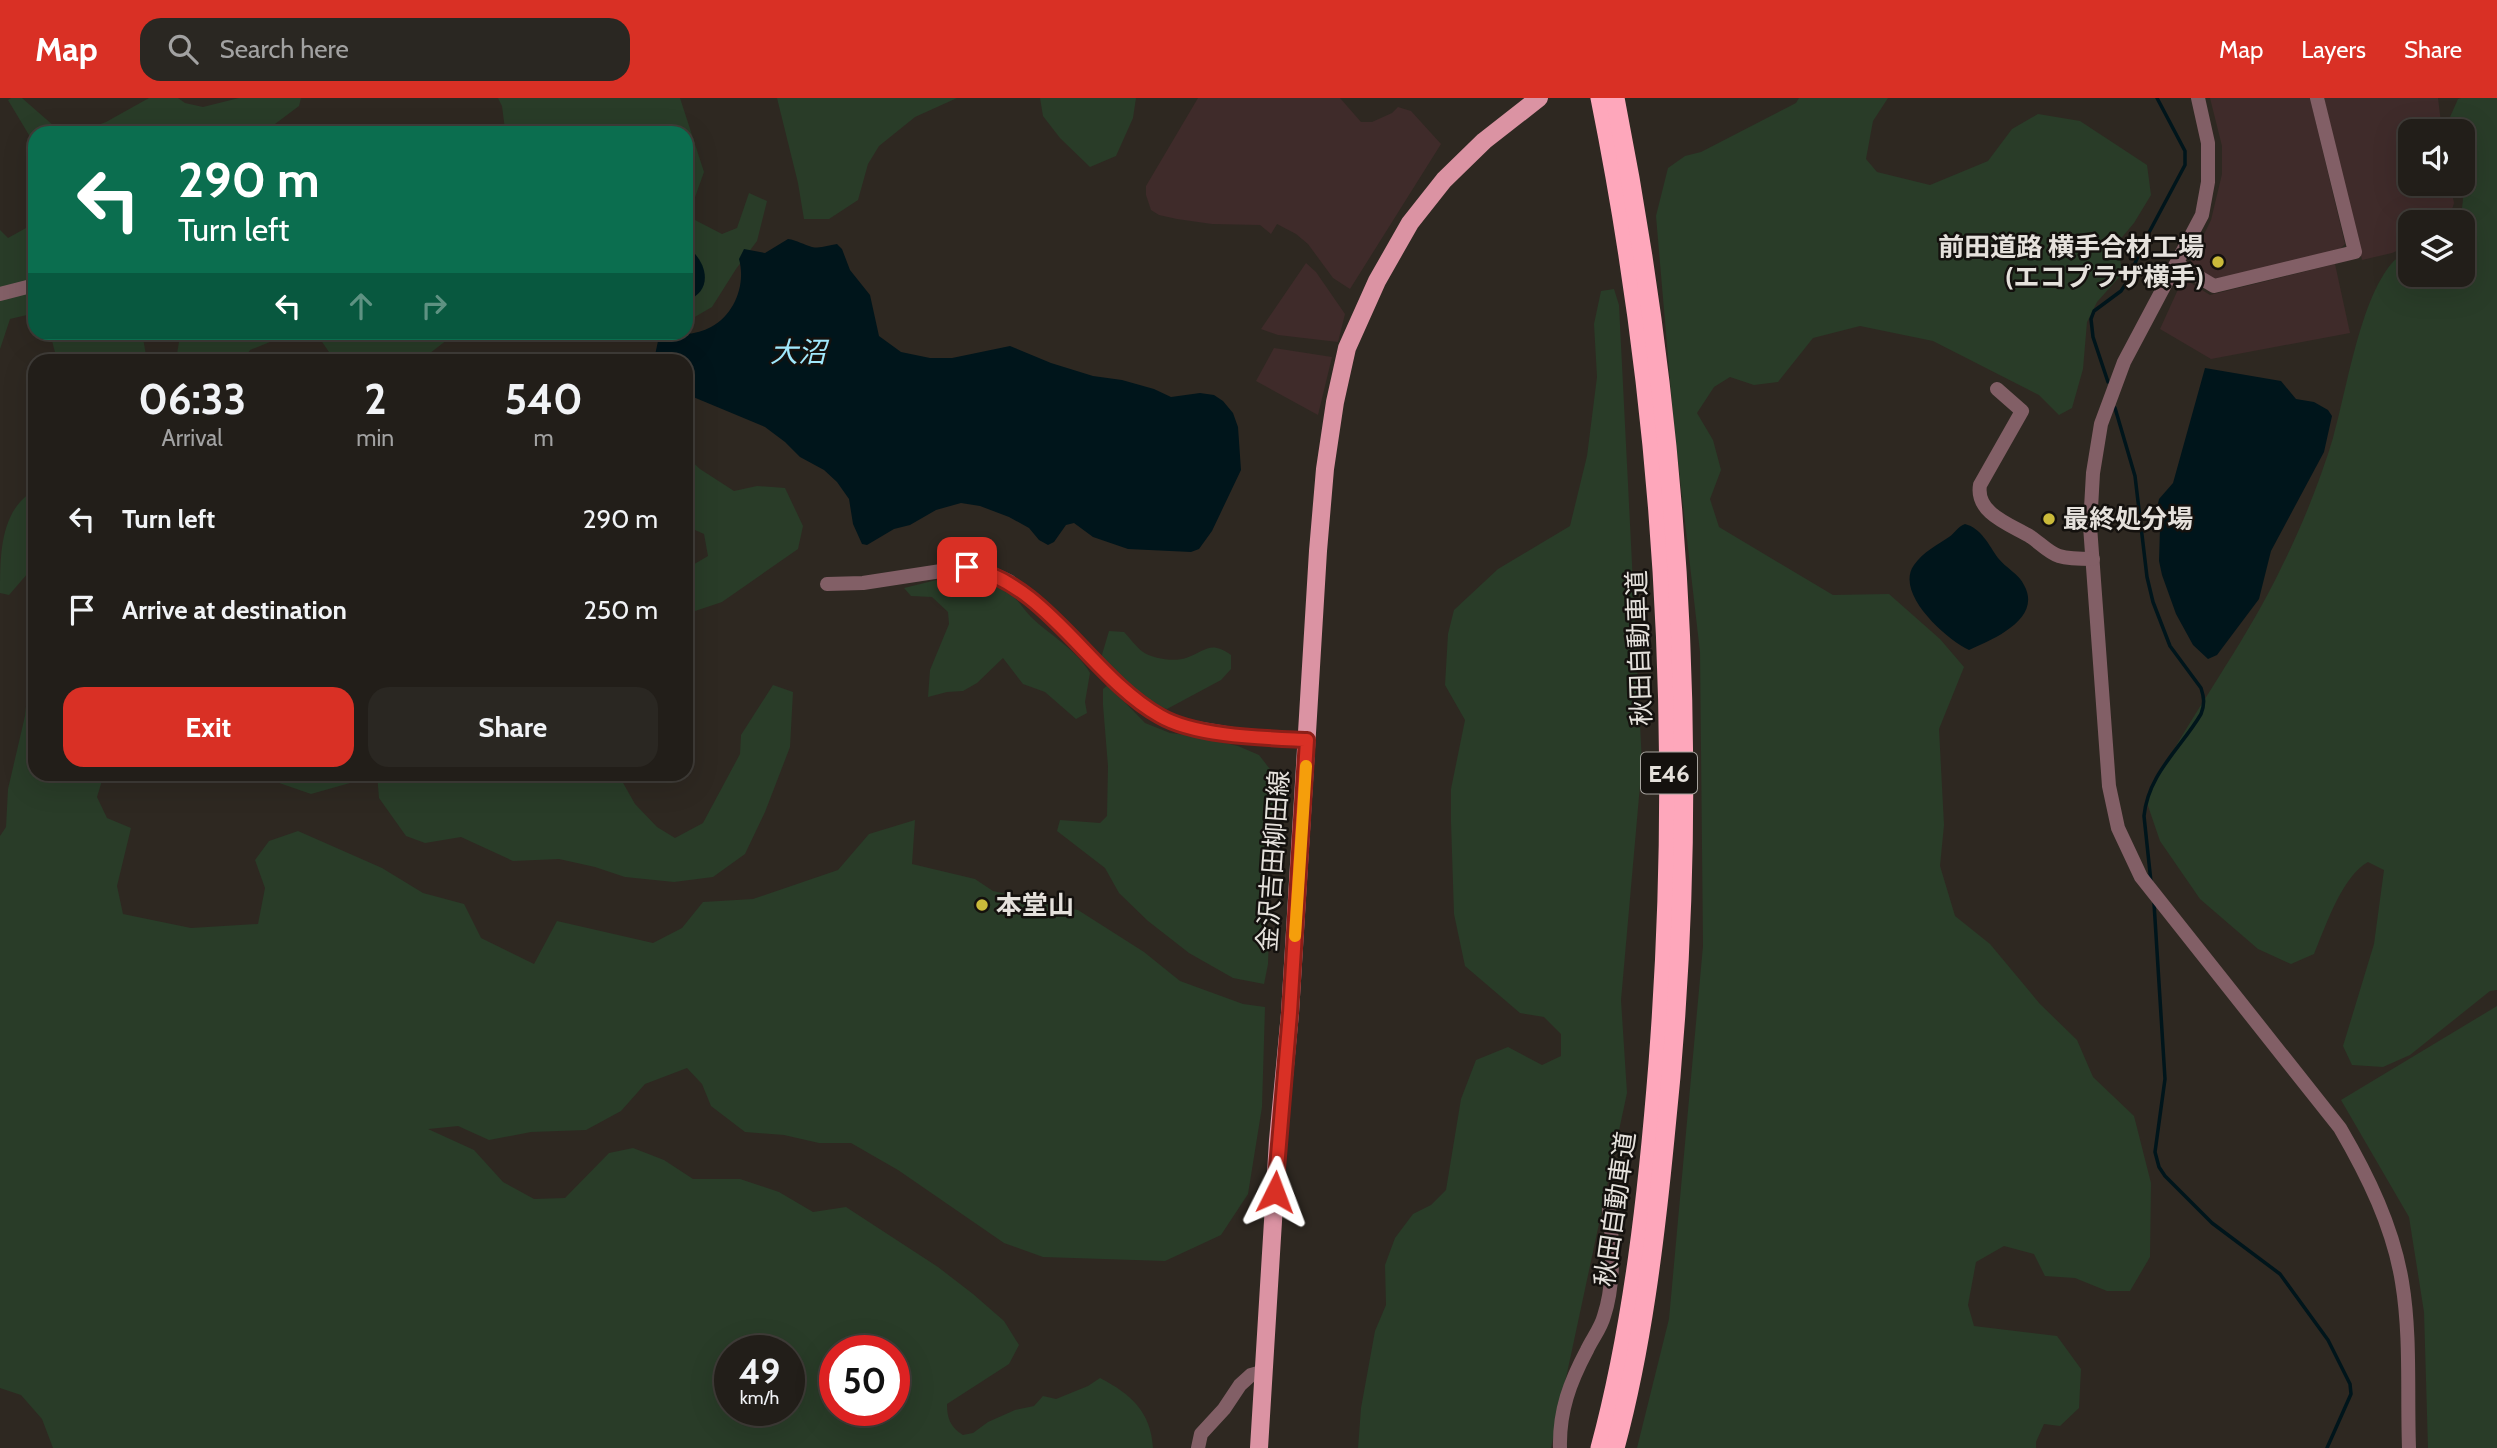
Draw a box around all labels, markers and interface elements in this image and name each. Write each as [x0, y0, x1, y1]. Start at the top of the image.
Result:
search box [140, 18, 630, 81]
text: Map [35, 29, 98, 69]
icon: search [164, 30, 202, 68]
text: Search here [220, 33, 349, 65]
text: Map [2219, 35, 2263, 64]
text: Layers [2301, 35, 2366, 64]
text: Share [2404, 35, 2462, 64]
map controls [2398, 119, 2475, 287]
button: sound [2398, 119, 2475, 196]
text: 290 m [178, 150, 320, 209]
icon: left [63, 154, 154, 245]
text: Turn left [178, 210, 289, 249]
button: layers [2398, 210, 2475, 287]
place label: 前田道路 横手合材工場 (エコプラザ横手) [1938, 231, 2204, 293]
marker: 前田道路 横手合材工場 (エコプラザ横手) [2210, 254, 2226, 270]
icon: left [269, 287, 307, 325]
icon: ahead [342, 287, 380, 325]
icon: right [415, 287, 453, 325]
water label: 大沼 [770, 335, 830, 369]
text: 06:33 [138, 373, 246, 425]
text: 2 [364, 373, 386, 425]
text: 540 [504, 373, 583, 425]
text: Arrival [162, 424, 223, 452]
text: min [356, 424, 394, 452]
text: m [534, 424, 554, 452]
icon: left [63, 500, 101, 538]
text: Turn left [122, 503, 215, 535]
text: 290 m [583, 503, 658, 535]
place label: 最終処分場 [2063, 503, 2193, 535]
marker: 最終処分場 [2041, 511, 2057, 527]
pin [937, 537, 997, 597]
icon: arrive [948, 548, 986, 586]
street label: 秋田自動車道 [1620, 569, 1658, 727]
icon: arrive [63, 591, 101, 629]
text: Arrive at destination [122, 594, 347, 626]
text: 250 m [584, 594, 658, 626]
button: Exit [63, 687, 354, 767]
button: Share [368, 687, 658, 767]
road number: E46 [1641, 752, 1697, 794]
street label: 金沢吉田柳田線 [1251, 769, 1295, 953]
place label: 本堂山 [996, 889, 1074, 921]
marker: 本堂山 [974, 897, 990, 913]
street label: 秋田自動車道 [1588, 1130, 1642, 1288]
position arrow [1238, 1155, 1312, 1229]
speed limit sign: 50 [819, 1335, 910, 1426]
text: 49 [739, 1350, 780, 1393]
text: km/h [740, 1387, 779, 1409]

